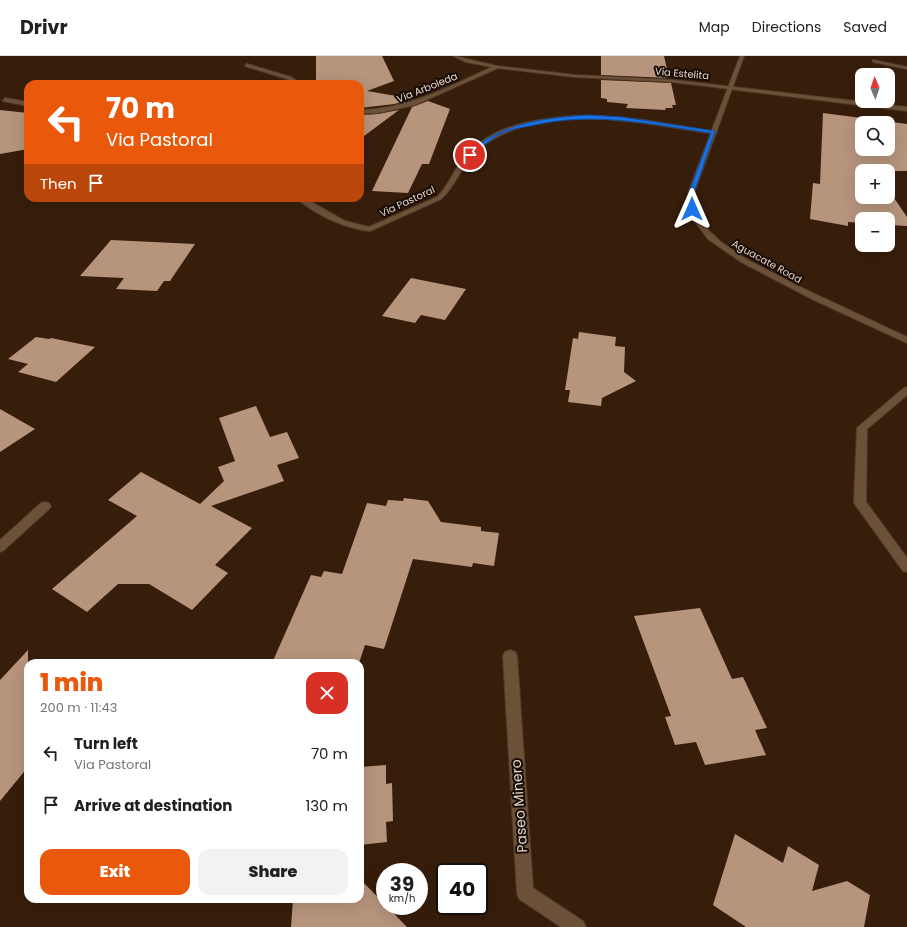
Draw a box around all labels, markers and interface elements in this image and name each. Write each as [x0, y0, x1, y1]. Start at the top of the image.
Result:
text: Drivr [20, 14, 68, 41]
text: Map [699, 17, 730, 37]
text: Directions [752, 17, 821, 37]
text: Saved [843, 17, 887, 37]
street label: Via Estelita [654, 64, 710, 83]
street label: Via Arboleda [394, 68, 460, 106]
north arrow [855, 68, 895, 108]
map controls [855, 68, 895, 252]
text: 70 m [106, 89, 175, 128]
icon: left [40, 96, 92, 148]
button: search [855, 116, 895, 156]
text: Via Pastoral [106, 127, 213, 152]
pin [453, 138, 487, 172]
icon: arrive [459, 144, 481, 166]
button: + [855, 164, 895, 204]
icon: arrive [85, 172, 107, 194]
text: Then [40, 173, 77, 194]
street label: Via Pastoral [377, 182, 437, 221]
position arrow [671, 188, 713, 230]
button: − [855, 212, 895, 252]
street label: Aguacate Road [729, 236, 805, 287]
text: 1 min [40, 666, 103, 699]
button: close [306, 672, 348, 714]
text: 200 m · 11:43 [40, 698, 117, 717]
text: Turn left [74, 733, 138, 754]
icon: left [40, 742, 62, 764]
text: 70 m [311, 743, 348, 764]
text: Via Pastoral [74, 755, 151, 774]
street label: Paseo Minero [506, 759, 532, 853]
icon: arrive [40, 794, 62, 816]
text: Arrive at destination [74, 795, 232, 816]
text: 130 m [305, 795, 348, 816]
button: Exit [40, 849, 190, 895]
button: Share [198, 849, 348, 895]
speed limit sign: 40 [436, 863, 488, 915]
text: 39 [390, 870, 414, 898]
text: km/h [389, 891, 415, 906]

